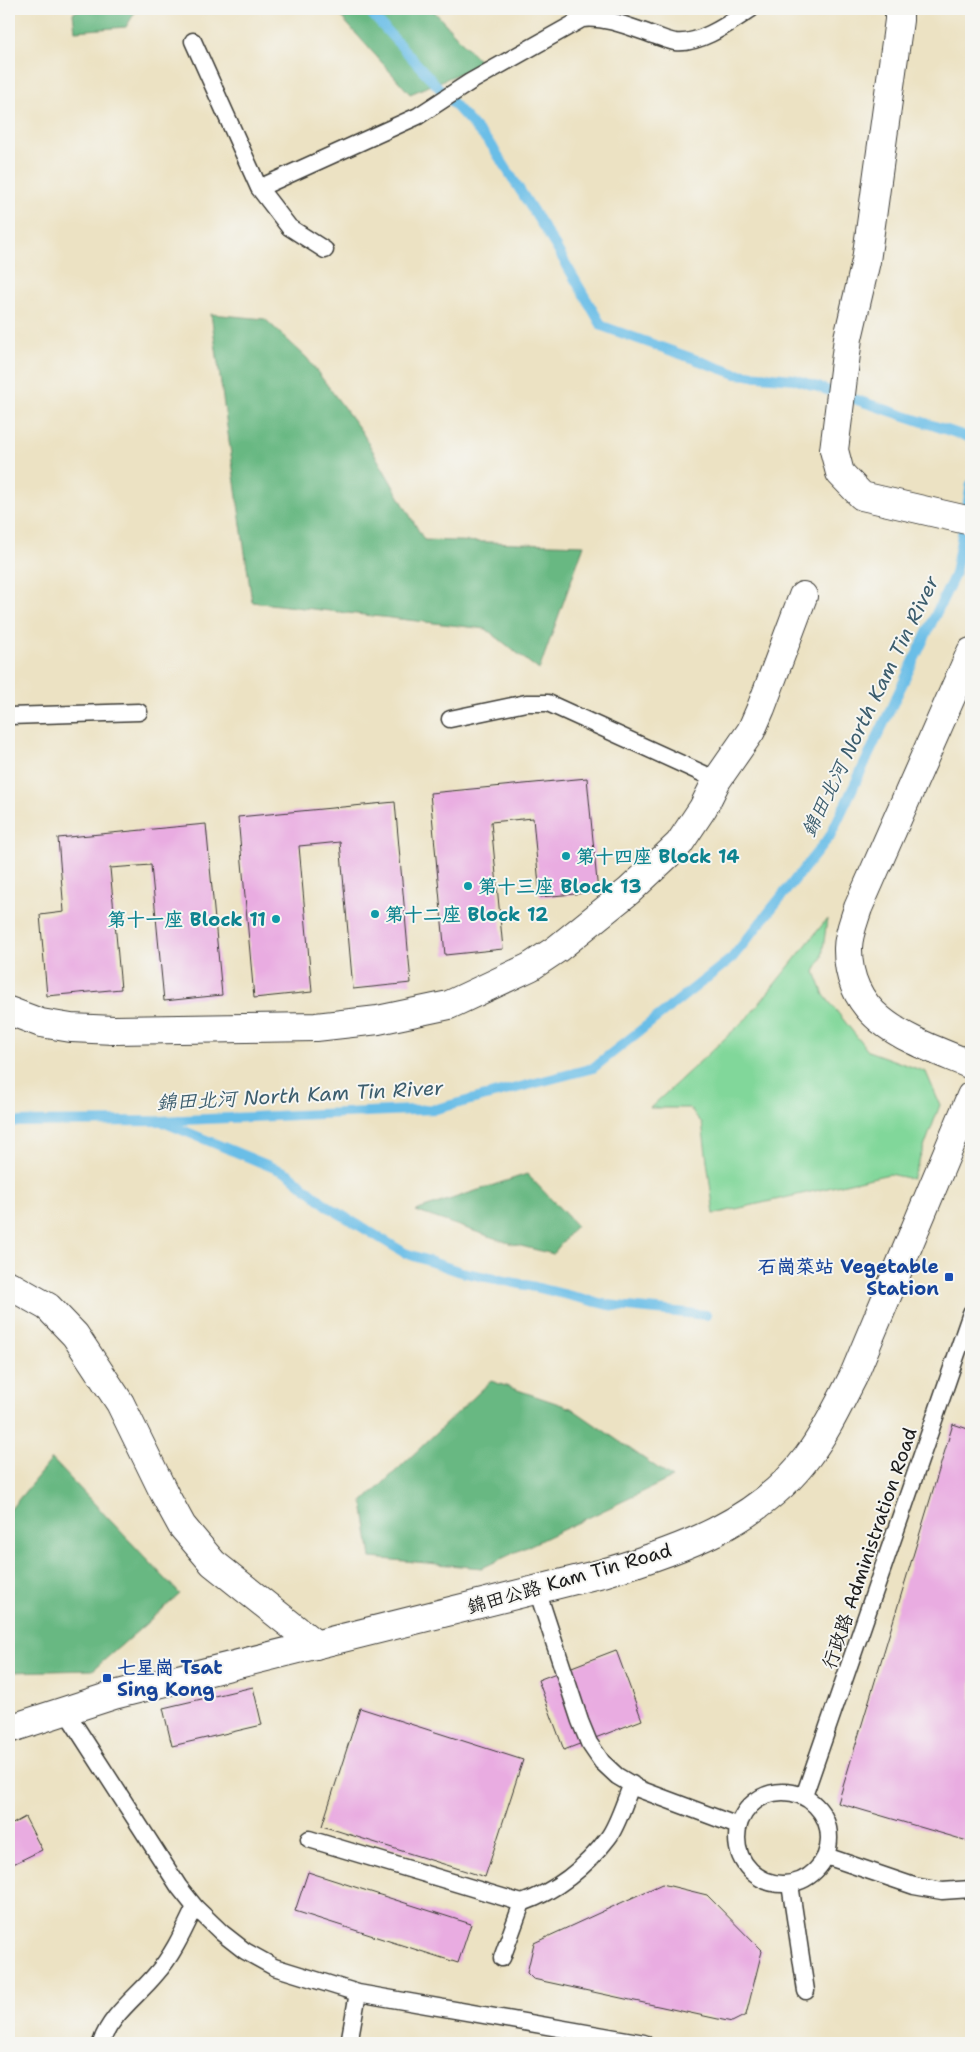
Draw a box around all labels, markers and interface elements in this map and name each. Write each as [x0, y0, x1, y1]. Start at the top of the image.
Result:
water label: 錦田北河 North Kam Tin River [795, 571, 945, 841]
place label: 第十四座 Block 14 [576, 844, 740, 869]
marker: 第十四座 Block 14 [560, 850, 572, 862]
place label: 第十三座 Block 13 [478, 874, 642, 899]
marker: 第十三座 Block 13 [462, 880, 474, 892]
place label: 第十二座 Block 12 [385, 902, 548, 927]
place label: 第十一座 Block 11 [107, 907, 266, 932]
marker: 第十二座 Block 12 [369, 908, 381, 920]
marker: 第十一座 Block 11 [270, 913, 282, 925]
water label: 錦田北河 North Kam Tin River [156, 1074, 445, 1115]
place label: 石崗菜站 Vegetable Station [758, 1254, 939, 1301]
marker: 石崗菜站 Vegetable Station [943, 1271, 955, 1283]
street label: 行政路 Administration Road [816, 1424, 923, 1672]
street label: 錦田公路 Kam Tin Road [464, 1537, 674, 1620]
place label: 七星崗 Tsat Sing Kong [117, 1655, 223, 1702]
marker: 七星崗 Tsat Sing Kong [101, 1672, 113, 1684]

